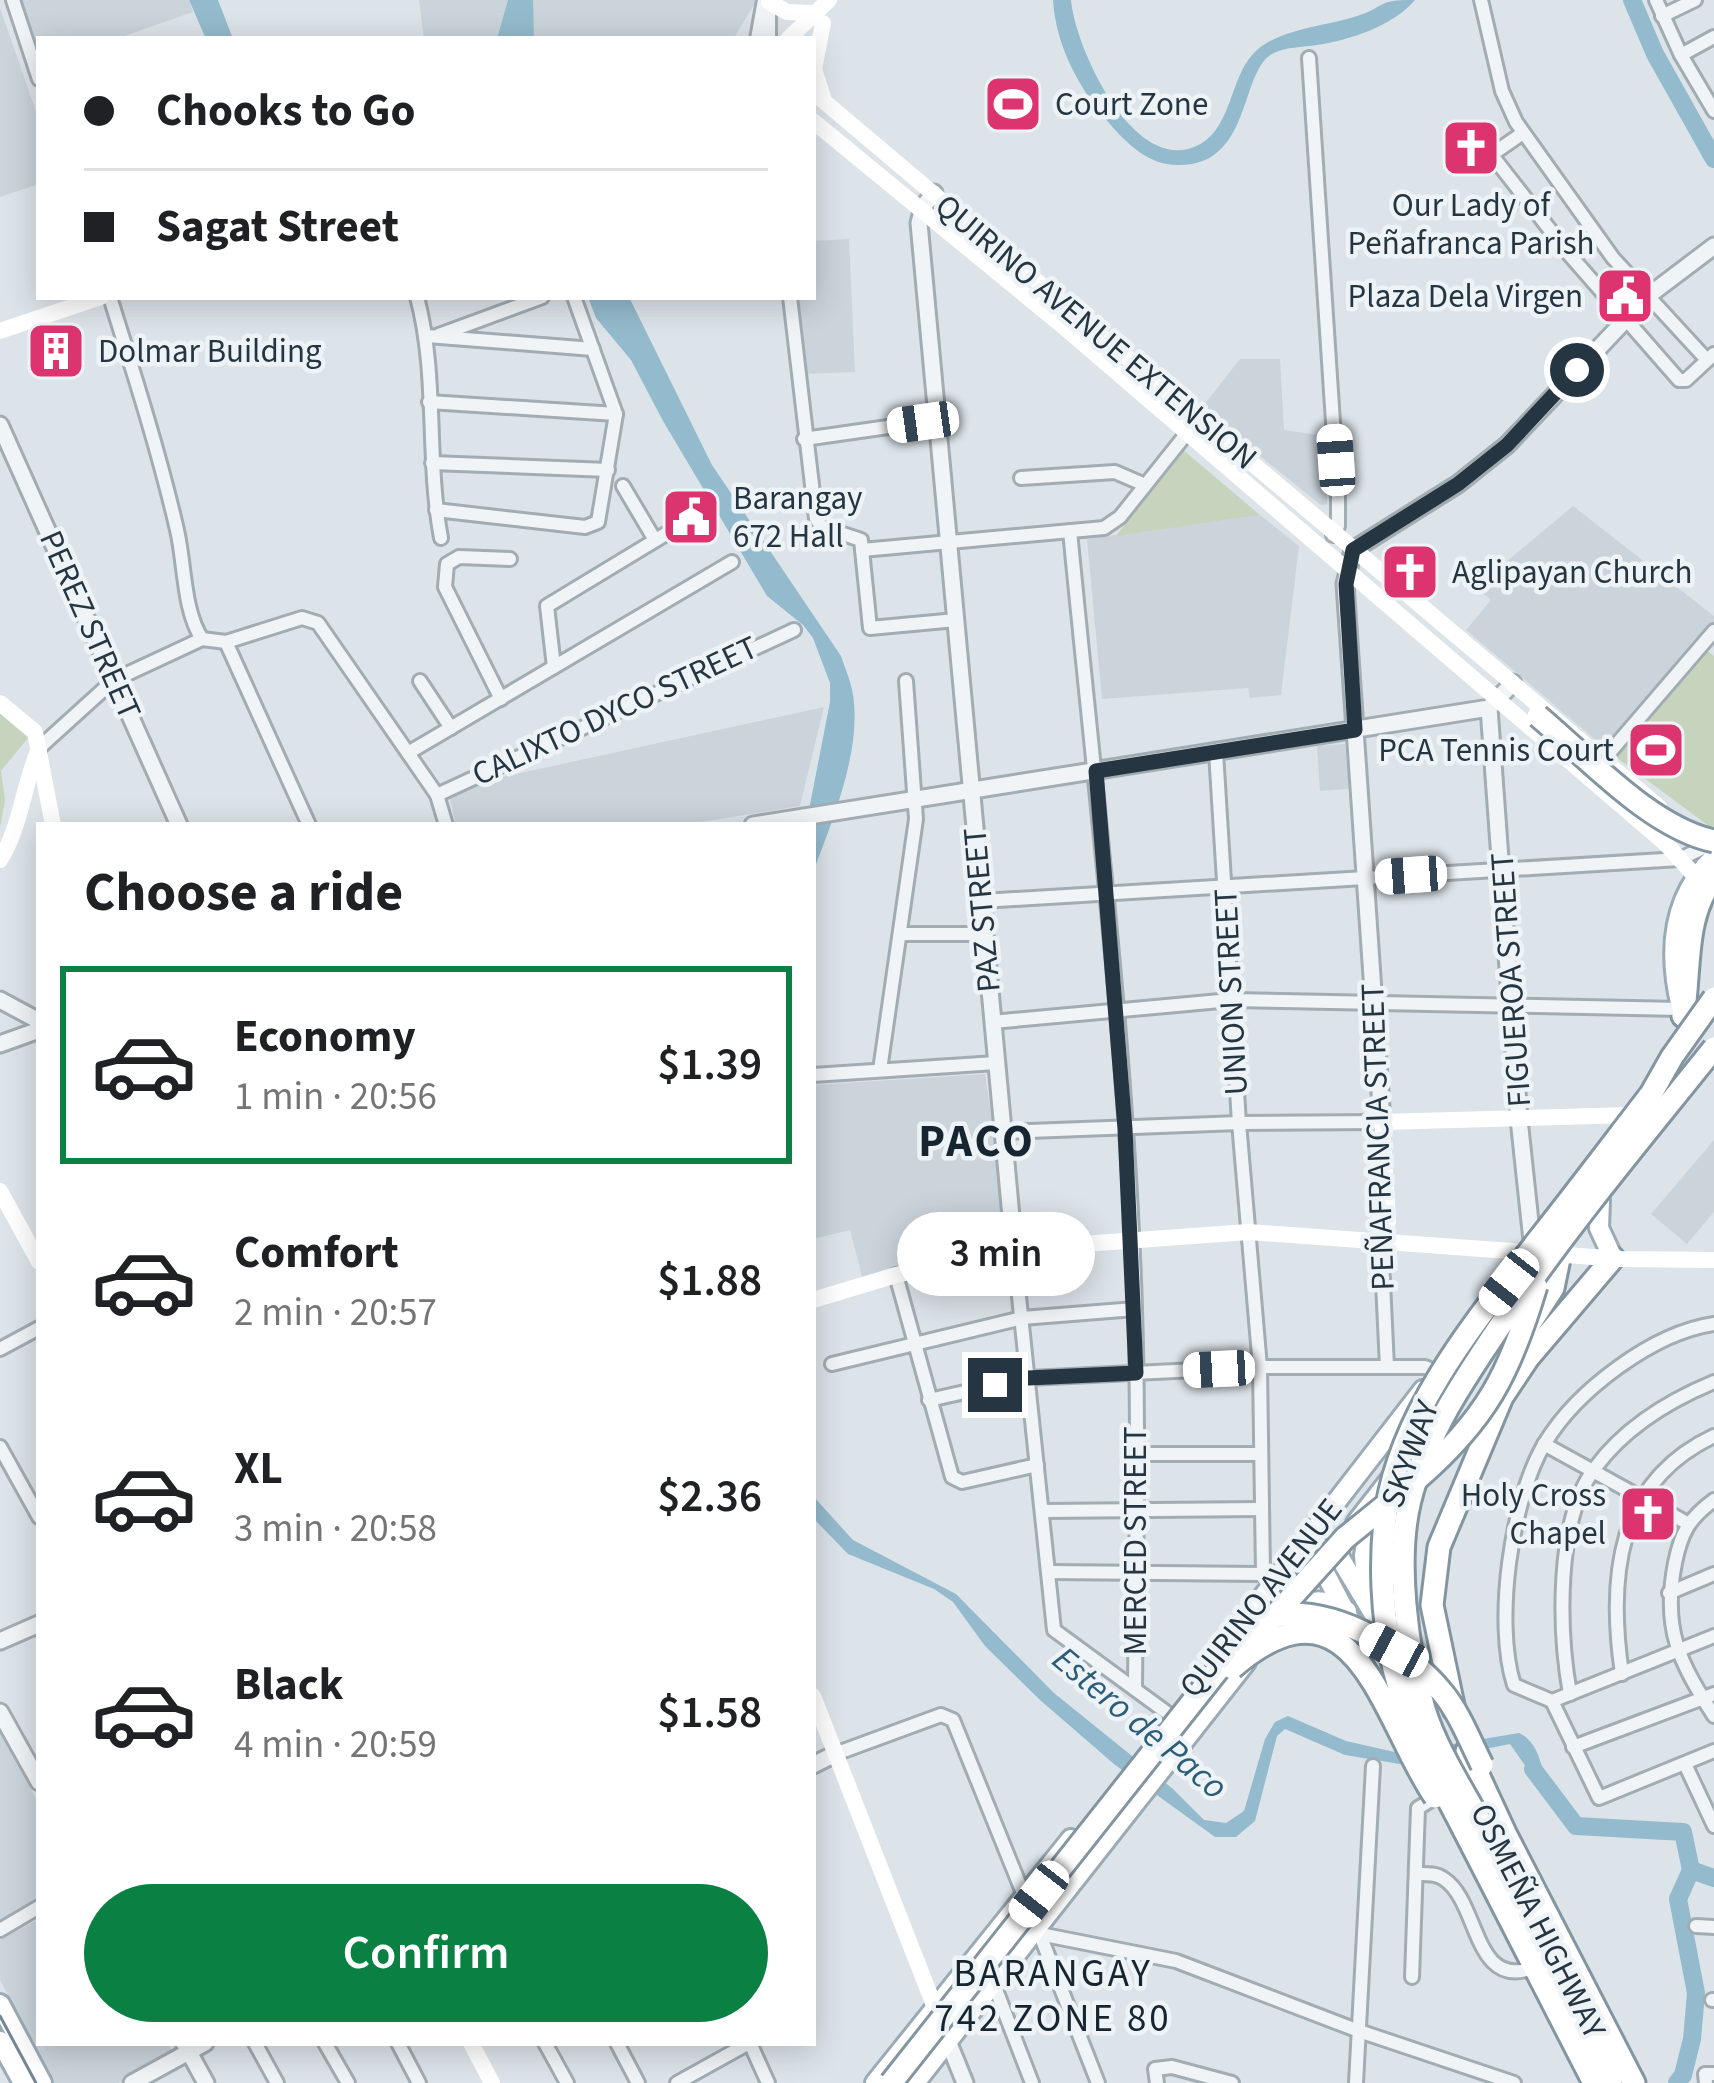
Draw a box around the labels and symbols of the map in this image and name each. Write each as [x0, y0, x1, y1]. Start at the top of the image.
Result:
sports icon: Court Zone [982, 73, 1044, 135]
place label: Court Zone [1055, 81, 1208, 128]
church icon: Our Lady of Peñafranca Parish [1440, 117, 1502, 179]
place label: Our Lady of Peñafranca Parish [1347, 182, 1595, 267]
street label: QUIRINO AVENUE EXTENSION [925, 183, 1267, 481]
public building icon: Plaza Dela Virgen [1594, 265, 1656, 327]
place label: Plaza Dela Virgen [1348, 273, 1583, 320]
building icon: Dolmar Building [25, 320, 87, 382]
place label: Dolmar Building [98, 328, 322, 375]
route start [1550, 343, 1604, 397]
car [885, 399, 961, 445]
car [1316, 423, 1356, 497]
place label: Barangay 672 Hall [733, 475, 863, 560]
public building icon: Barangay 672 Hall [660, 486, 722, 548]
street label: PEREZ STREET [27, 523, 153, 727]
church icon: Aglipayan Church [1379, 541, 1441, 603]
place label: Aglipayan Church [1452, 549, 1692, 596]
street label: CALIXTO DYCO STREET [464, 624, 766, 798]
sports icon: PCA Tennis Court [1625, 719, 1687, 781]
place label: PCA Tennis Court [1378, 727, 1614, 774]
street label: PAZ STREET [951, 826, 1013, 994]
street label: FIGUEROA STREET [1479, 851, 1543, 1109]
car [1374, 855, 1448, 895]
street label: UNION STREET [1202, 887, 1260, 1097]
street label: PEÑAFRANCIA STREET [1349, 983, 1407, 1291]
district label: PACO [918, 1110, 1036, 1174]
callout: 3 min [896, 1211, 1094, 1295]
car [1473, 1243, 1545, 1321]
car [1182, 1349, 1256, 1389]
route end [968, 1358, 1022, 1412]
street label: SKYWAY [1369, 1394, 1451, 1514]
street label: MERCED STREET [1112, 1426, 1159, 1656]
place label: Holy Cross Chapel [1461, 1472, 1606, 1557]
church icon: Holy Cross Chapel [1617, 1483, 1679, 1545]
street label: QUIRINO AVENUE [1168, 1489, 1354, 1707]
car [1354, 1617, 1434, 1683]
water label: Estero de Paco [1041, 1634, 1239, 1812]
street label: OSMEÑA HIGHWAY [1459, 1795, 1618, 2047]
car [1003, 1855, 1075, 1933]
district label: BARANGAY 742 ZONE 80 [934, 1946, 1172, 2047]

